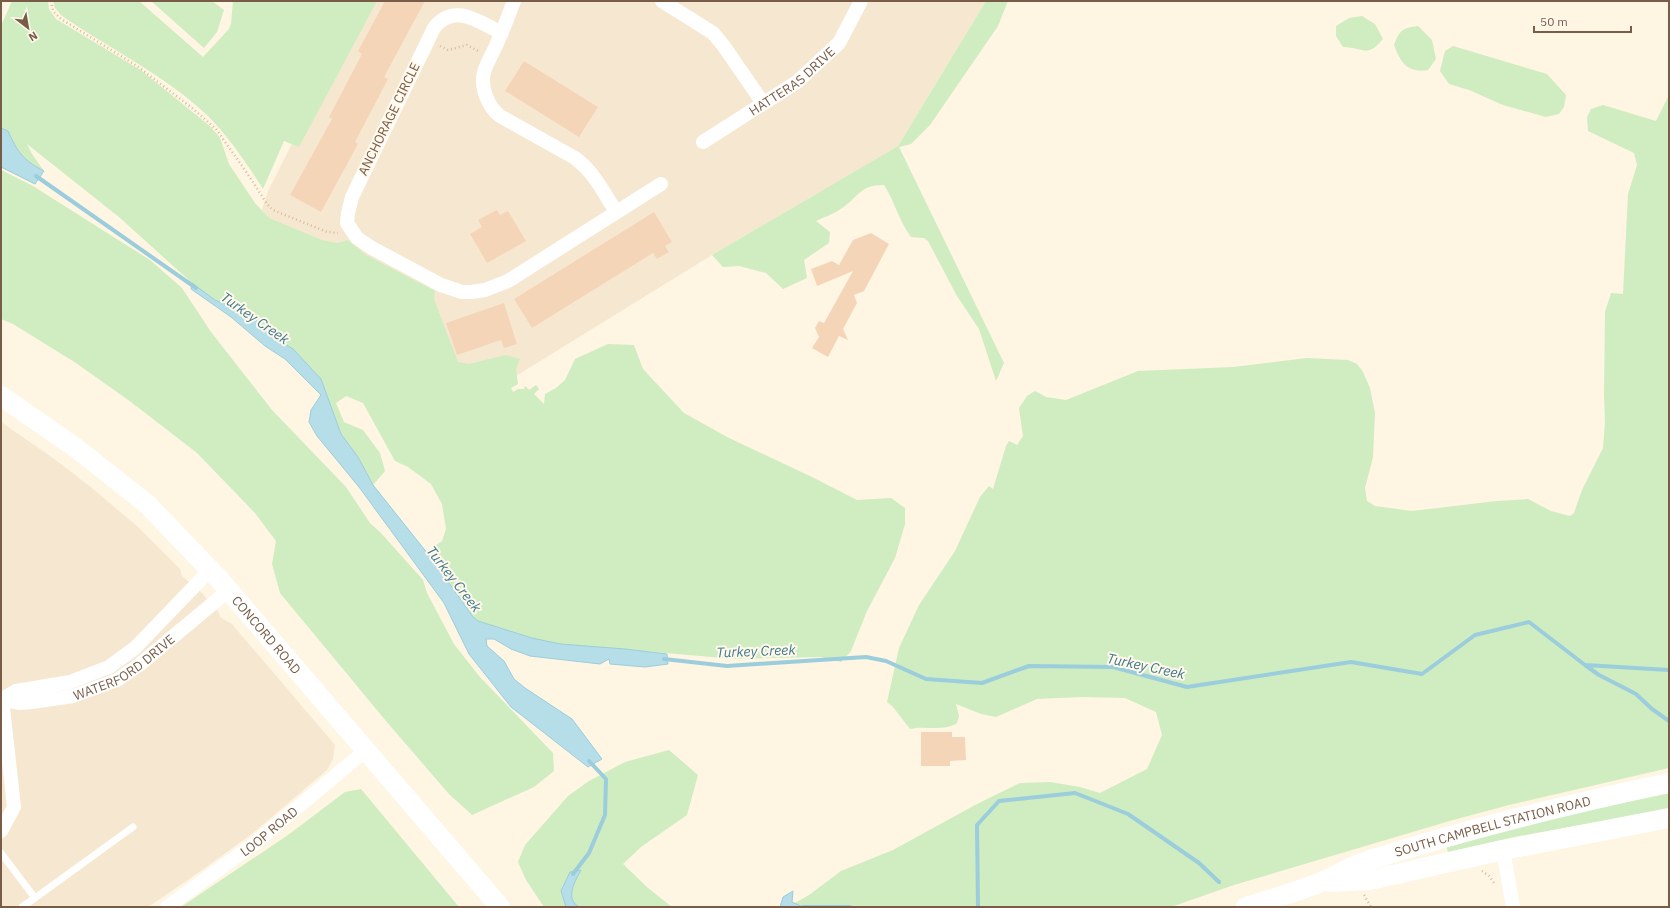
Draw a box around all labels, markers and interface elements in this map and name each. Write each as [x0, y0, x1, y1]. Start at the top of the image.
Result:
north arrow [8, 8, 48, 48]
scale bar [1534, 8, 1631, 34]
text: 50 m [1540, 14, 1568, 29]
text: N [26, 29, 40, 45]
street label: HATTERAS DRIVE [745, 43, 839, 119]
street label: ANCHORAGE CIRCLE [354, 60, 424, 178]
water label: Turkey Creek [217, 288, 293, 349]
water label: Turkey Creek [423, 542, 486, 616]
street label: CONCORD ROAD [228, 592, 305, 677]
street label: WATERFORD DRIVE [71, 630, 178, 704]
water label: Turkey Creek [716, 641, 797, 661]
water label: Turkey Creek [1105, 649, 1187, 683]
street label: SOUTH CAMPBELL STATION ROAD [1392, 792, 1592, 860]
street label: LOOP ROAD [237, 802, 301, 860]

